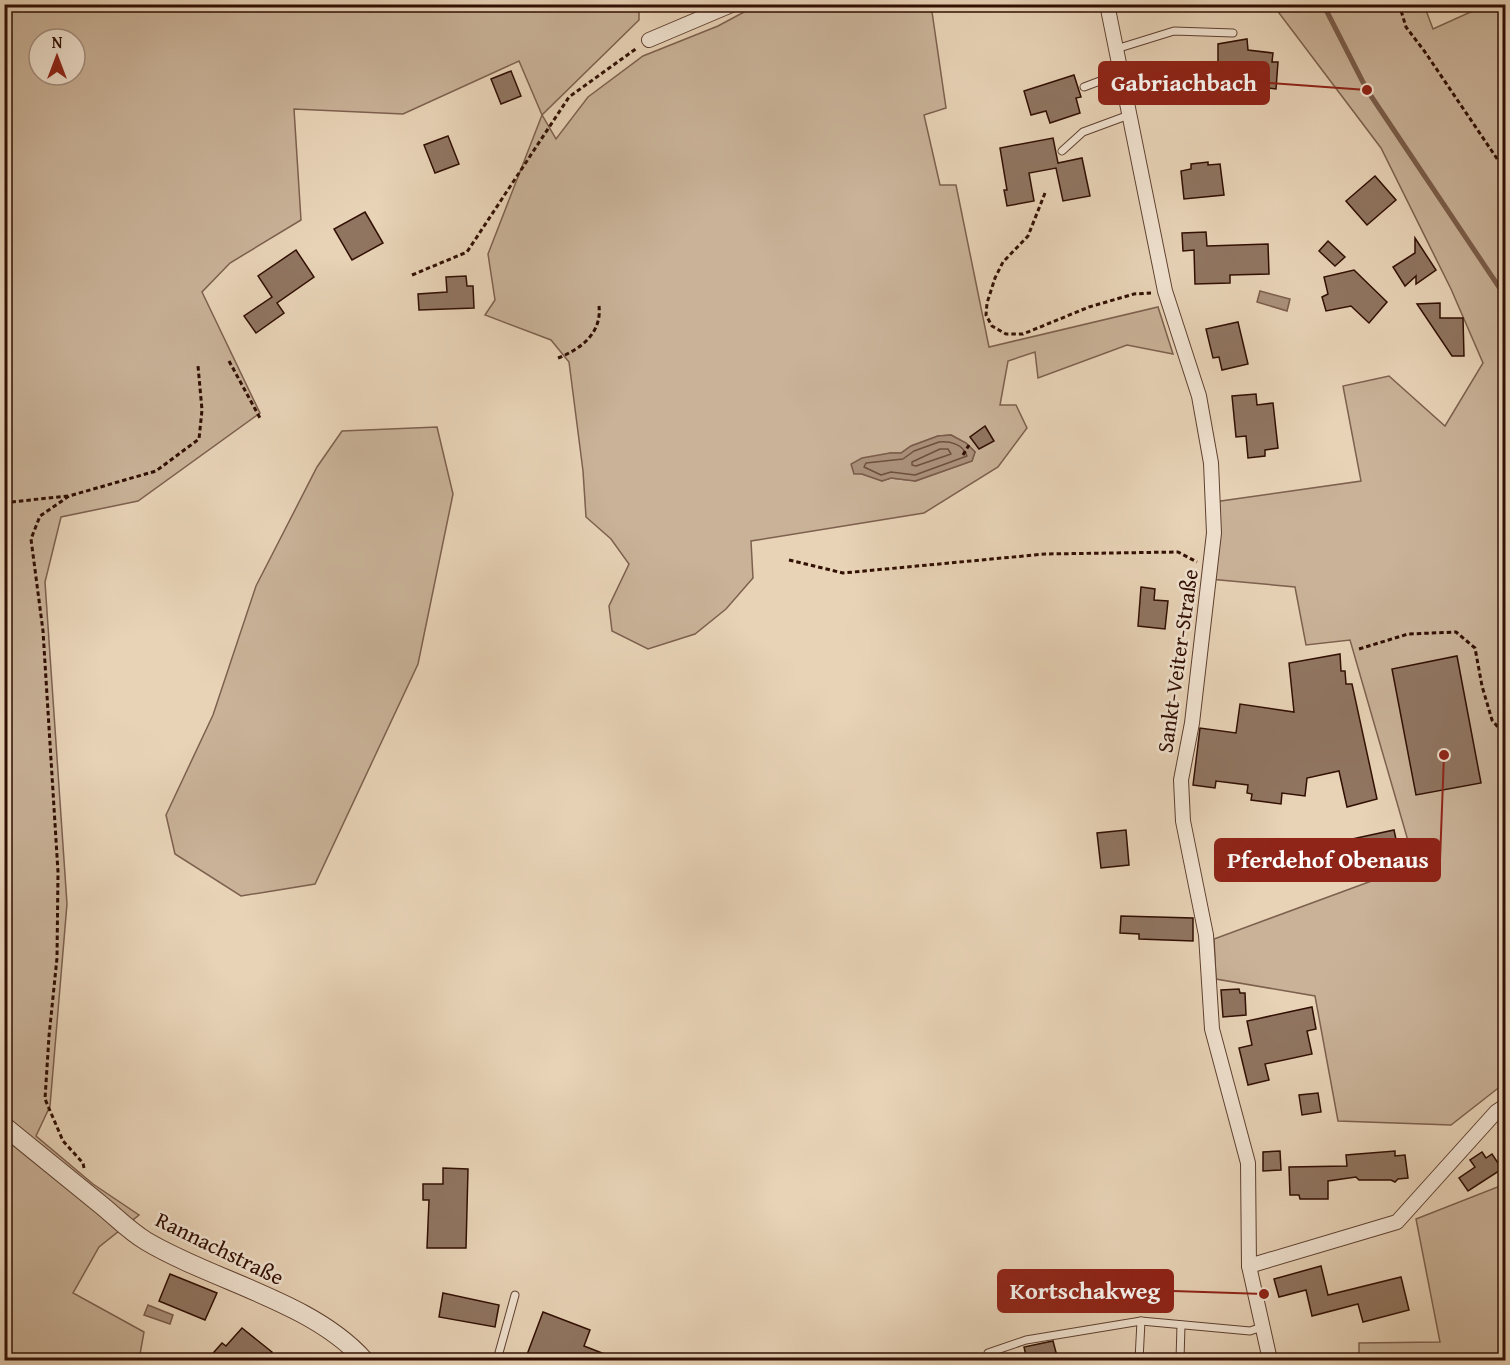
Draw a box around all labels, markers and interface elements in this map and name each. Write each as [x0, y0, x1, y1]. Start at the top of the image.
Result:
north arrow [27, 27, 87, 87]
text: N [52, 30, 63, 54]
callout: Gabriachbach [1099, 62, 1269, 104]
text: Gabriachbach [1111, 65, 1257, 100]
street label: Sankt-Veiter-Straße [1148, 567, 1206, 755]
callout: Pferdehof Obenaus [1215, 839, 1440, 881]
text: Pferdehof Obenaus [1227, 842, 1429, 877]
street label: Rannachstraße [151, 1203, 289, 1293]
callout: Kortschakweg [998, 1270, 1173, 1312]
text: Kortschakweg [1010, 1273, 1161, 1308]

